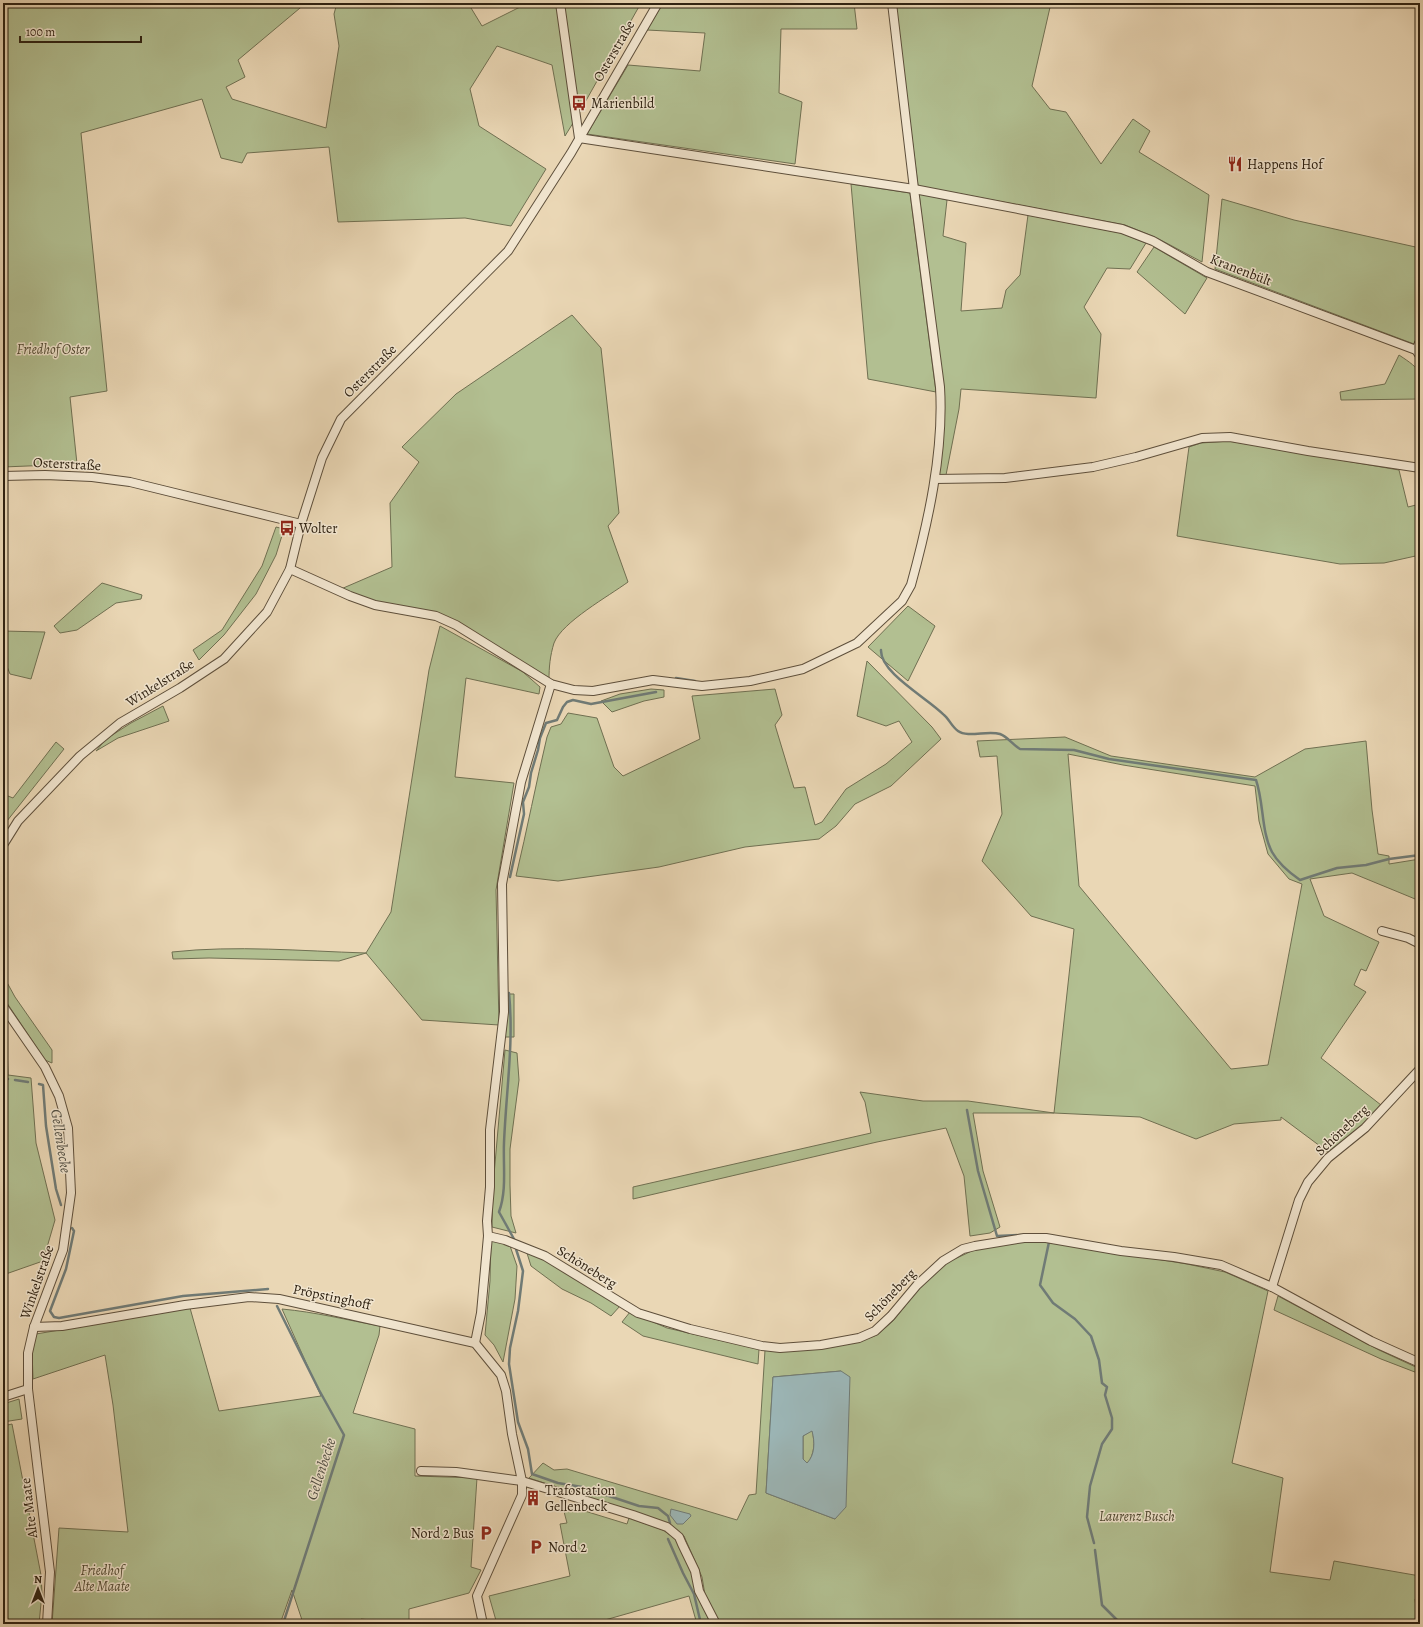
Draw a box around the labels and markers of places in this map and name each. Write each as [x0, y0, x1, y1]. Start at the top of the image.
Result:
bus stop icon: Marienbild [570, 94, 588, 112]
place label: Marienbild [591, 94, 655, 113]
restaurant icon: Happens Hof [1226, 155, 1244, 173]
place label: Happens Hof [1247, 155, 1325, 174]
bus stop icon: Wolter [278, 519, 296, 537]
place label: Wolter [298, 519, 338, 538]
place label: Trafostation Gellenbeck [545, 1481, 616, 1516]
building icon: Trafostation Gellenbeck [524, 1489, 542, 1507]
place label: Nord 2 Bus [411, 1524, 474, 1543]
parking icon: Nord 2 Bus [477, 1524, 495, 1542]
parking icon: Nord 2 [527, 1538, 545, 1556]
place label: Nord 2 [548, 1538, 587, 1557]

